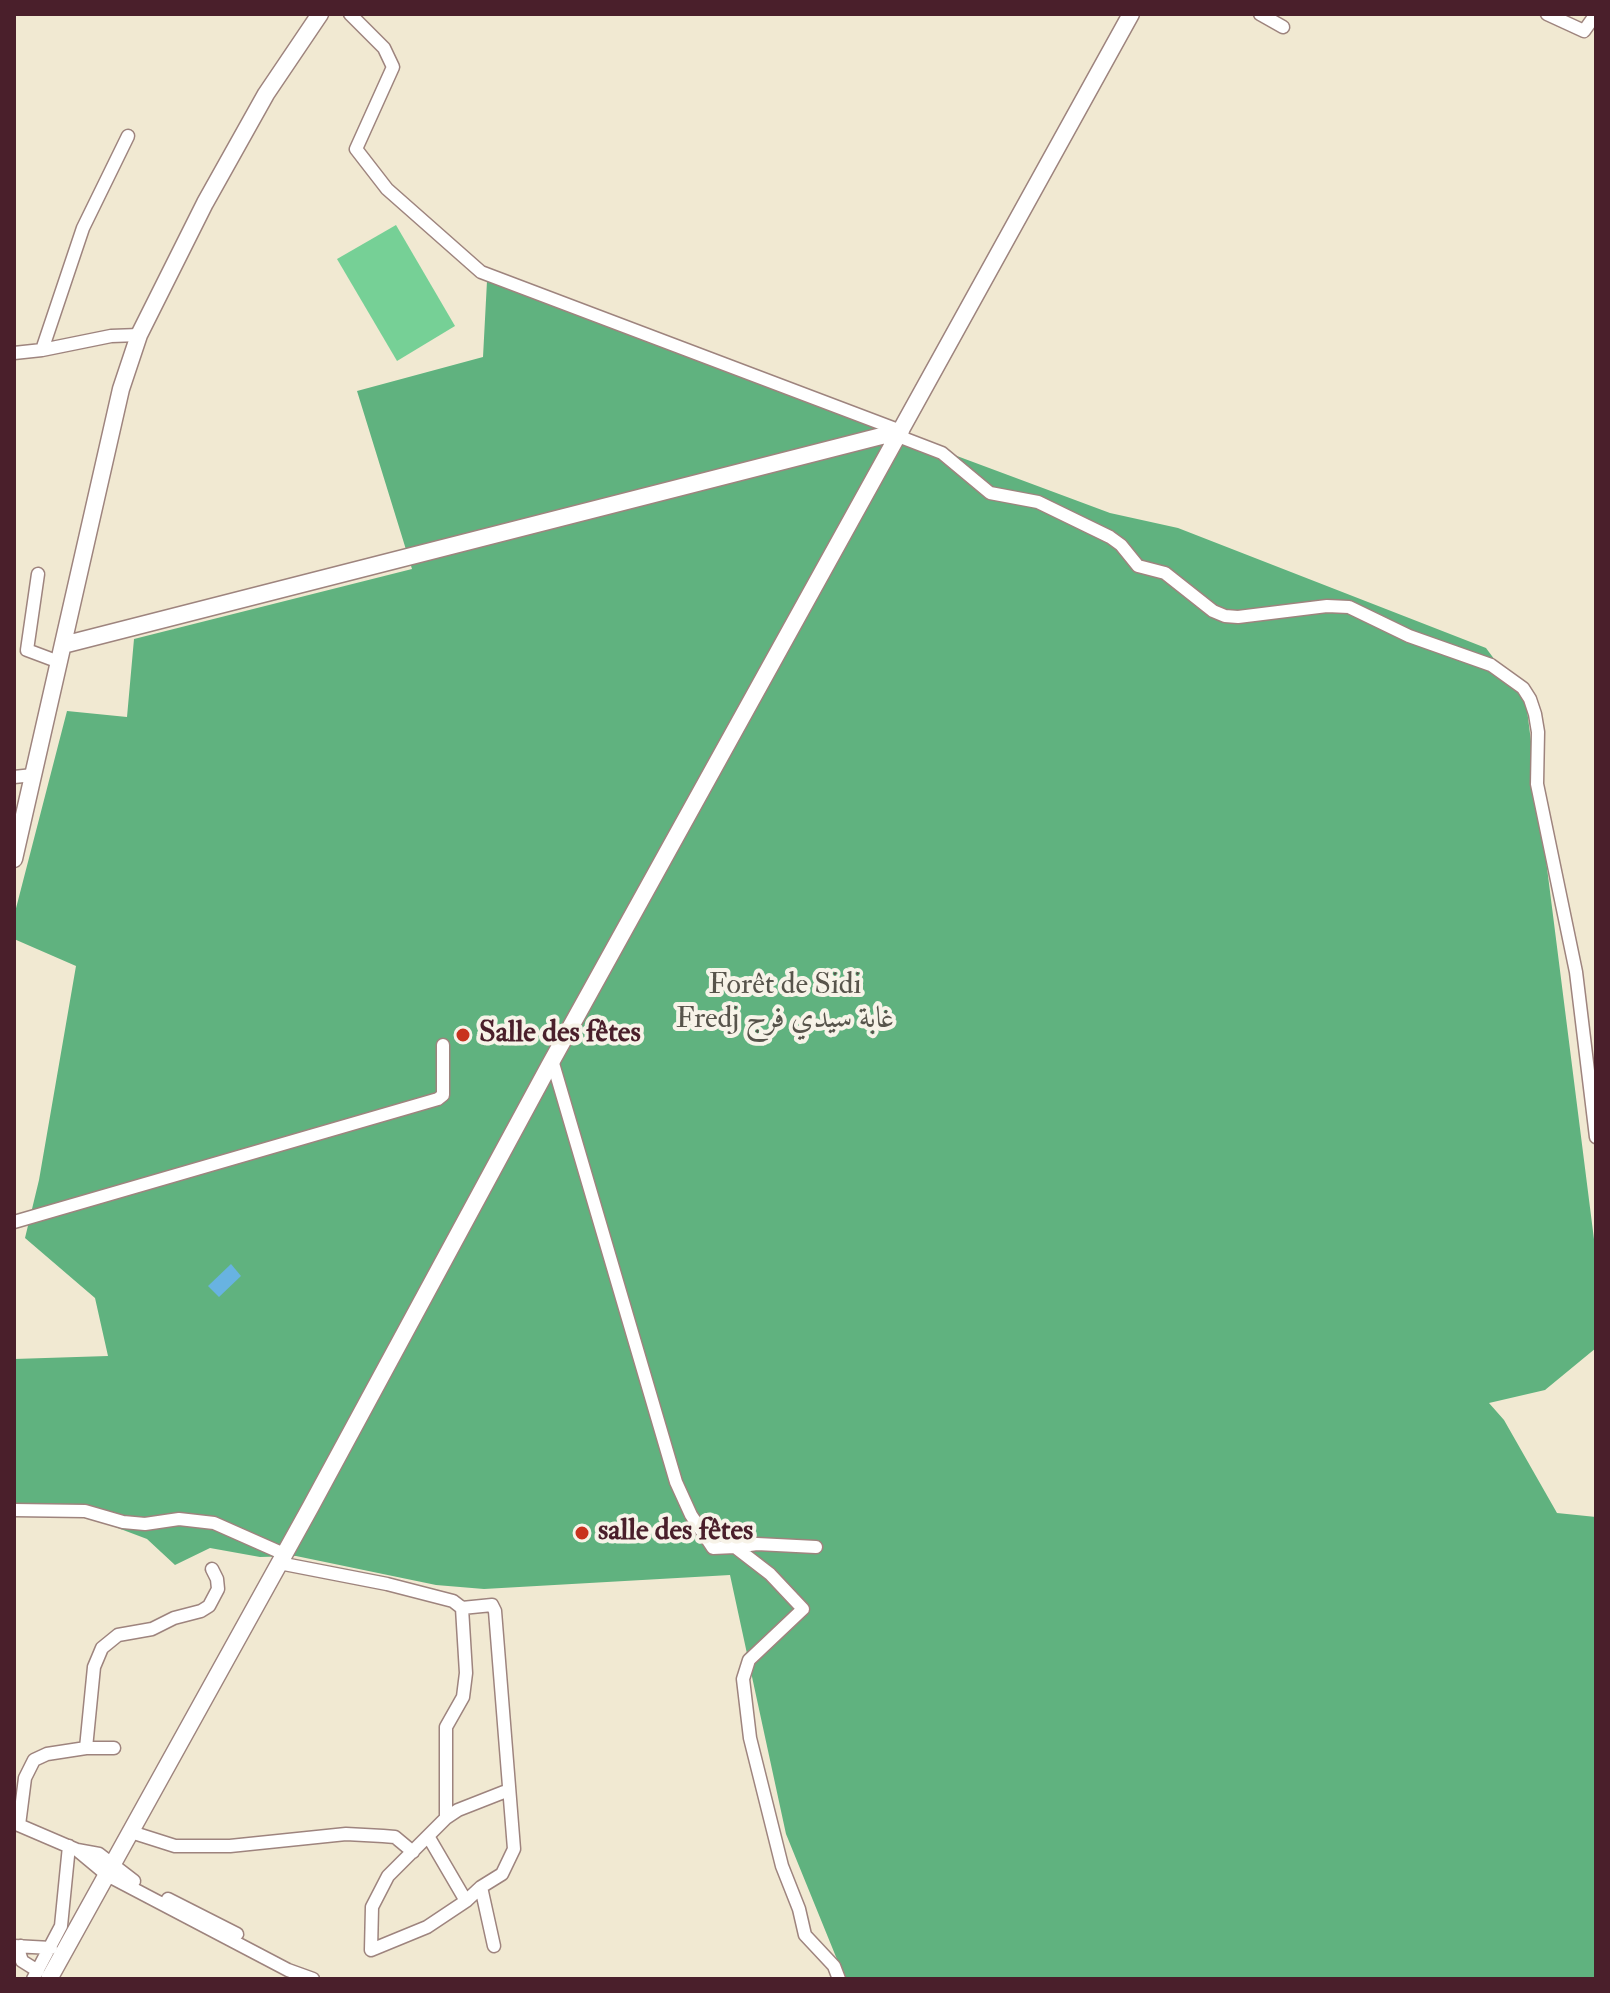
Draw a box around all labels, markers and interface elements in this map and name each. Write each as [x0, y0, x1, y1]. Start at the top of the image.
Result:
park label: Forêt de Sidi Fredj غابة سيدي فرج [676, 969, 894, 1040]
place label: Salle des fêtes [479, 1017, 641, 1053]
marker: Salle des fêtes [454, 1026, 472, 1044]
place label: salle des fêtes [598, 1515, 753, 1551]
marker: salle des fêtes [573, 1524, 591, 1542]

